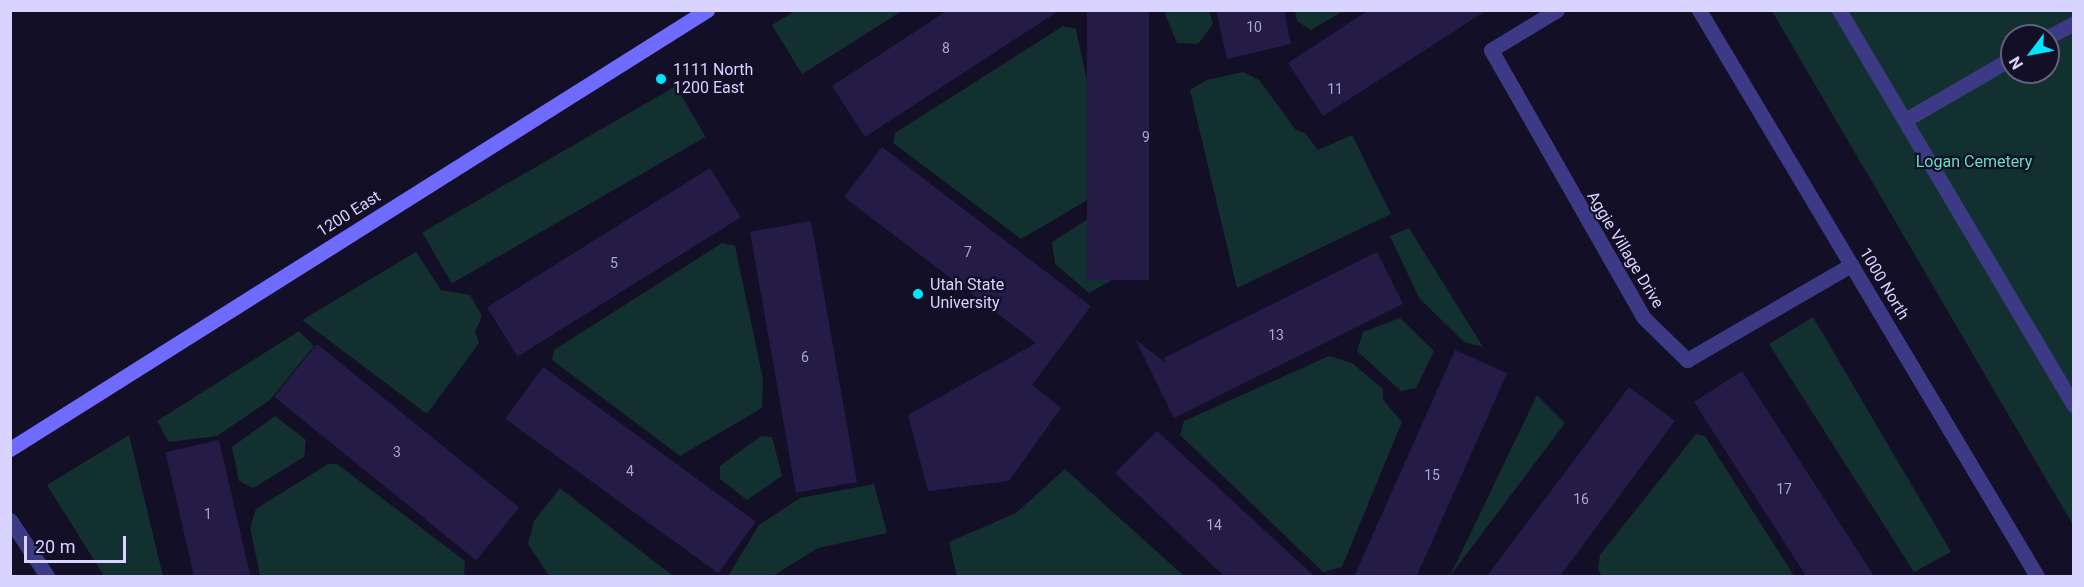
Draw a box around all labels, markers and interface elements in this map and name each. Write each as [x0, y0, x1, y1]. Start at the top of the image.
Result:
house number: 10 [1246, 19, 1262, 35]
north arrow [2000, 24, 2060, 84]
house number: 8 [942, 40, 950, 56]
text: N [2005, 53, 2027, 73]
place label: 1111 North 1200 East [673, 60, 753, 98]
marker: 1111 North 1200 East [654, 72, 668, 86]
house number: 11 [1327, 81, 1343, 97]
house number: 9 [1142, 129, 1150, 145]
park label: Logan Cemetery [1916, 152, 2032, 172]
street label: 1200 East [314, 187, 384, 241]
street label: Aggie Village Drive [1583, 188, 1667, 312]
house number: 7 [964, 244, 972, 260]
street label: 1000 North [1855, 245, 1913, 323]
house number: 5 [610, 255, 618, 271]
place label: Utah State University [930, 275, 1004, 313]
marker: Utah State University [911, 287, 925, 301]
house number: 13 [1268, 327, 1284, 343]
house number: 6 [801, 349, 809, 365]
house number: 3 [393, 444, 401, 460]
house number: 4 [626, 463, 634, 479]
house number: 15 [1424, 467, 1440, 483]
house number: 17 [1776, 481, 1792, 497]
house number: 16 [1573, 491, 1589, 507]
house number: 1 [204, 506, 212, 522]
house number: 14 [1206, 517, 1222, 533]
scale bar [27, 524, 129, 562]
text: 20 m [35, 536, 75, 557]

